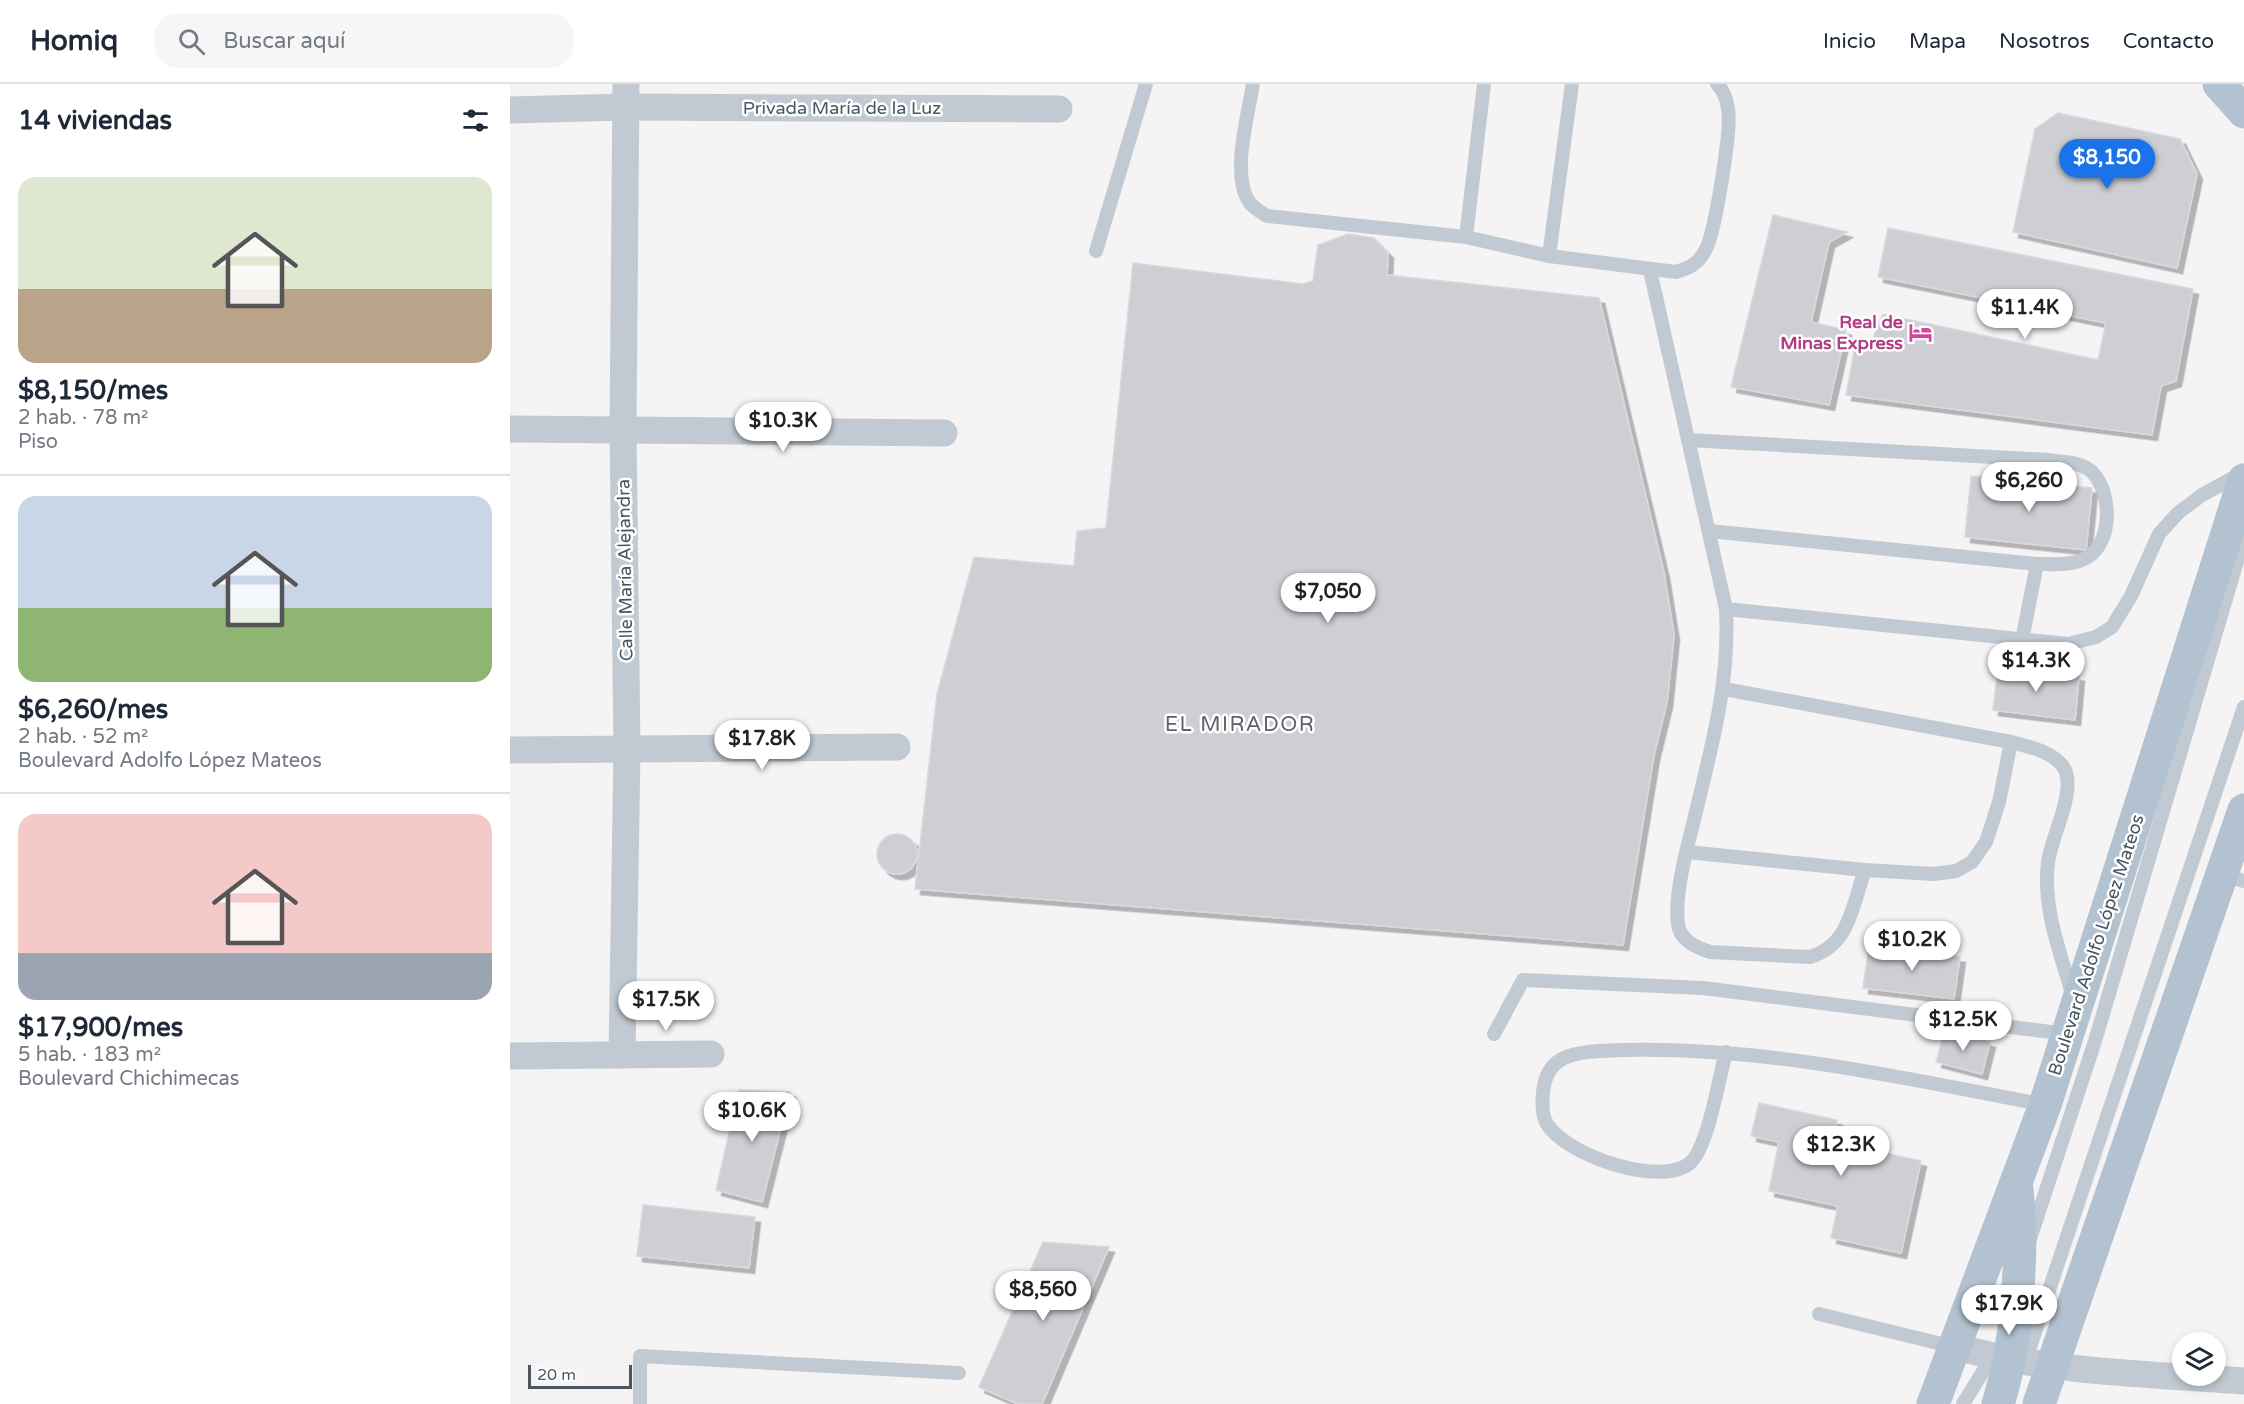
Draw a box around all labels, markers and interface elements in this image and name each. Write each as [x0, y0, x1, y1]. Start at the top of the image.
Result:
search box [154, 14, 574, 68]
text: Homiq [30, 24, 118, 58]
icon: search [175, 25, 208, 58]
text: Buscar aquí [223, 28, 346, 54]
text: Inicio [1823, 29, 1876, 54]
text: Mapa [1909, 29, 1966, 54]
text: Nosotros [1999, 29, 2090, 54]
text: Contacto [2123, 29, 2214, 54]
street label: Privada María de la Luz [743, 97, 941, 119]
icon: filters [459, 104, 492, 137]
text: 14 viviendas [18, 105, 172, 136]
pin: $8,150 [2058, 139, 2156, 190]
text: $8,150 [2073, 146, 2141, 170]
icon: home [201, 216, 309, 324]
pin: $11.4K [1976, 289, 2074, 340]
text: $11.4K [1991, 296, 2059, 320]
place label: Real de Minas Express [1780, 311, 1903, 354]
hotel icon: Real de Minas Express [1908, 319, 1934, 345]
text: $8,150/mes [18, 375, 168, 406]
pin: $10.3K [734, 402, 832, 453]
text: 2 hab. · 78 m² [18, 406, 148, 430]
text: $10.3K [749, 409, 817, 433]
text: Piso [18, 430, 58, 454]
pin: $6,260 [1980, 462, 2078, 513]
text: $6,260 [1995, 469, 2063, 493]
street label: Calle María Alejandra [612, 479, 638, 661]
icon: home [201, 535, 309, 643]
pin: $7,050 [1279, 573, 1377, 624]
text: $7,050 [1295, 580, 1361, 604]
pin: $14.3K [1987, 642, 2085, 693]
text: $14.3K [2002, 649, 2070, 673]
text: $6,260/mes [18, 694, 168, 725]
district label: EL MIRADOR [1165, 712, 1315, 737]
pin: $17.8K [713, 720, 811, 771]
text: 2 hab. · 52 m² [18, 725, 148, 749]
text: $17.8K [728, 727, 796, 751]
text: Boulevard Adolfo López Mateos [18, 749, 322, 773]
street label: Boulevard Adolfo López Mateos [2043, 812, 2149, 1078]
icon: home [201, 853, 309, 961]
pin: $10.2K [1863, 921, 1961, 972]
text: $10.2K [1878, 928, 1946, 952]
pin: $17.5K [617, 981, 715, 1032]
text: $17.5K [632, 988, 700, 1012]
pin: $12.5K [1914, 1001, 2012, 1052]
text: $12.5K [1929, 1008, 1997, 1032]
text: $17,900/mes [18, 1012, 183, 1043]
text: 5 hab. · 183 m² [18, 1043, 161, 1067]
text: Boulevard Chichimecas [18, 1067, 239, 1091]
pin: $10.6K [703, 1092, 801, 1143]
text: $10.6K [718, 1099, 786, 1123]
pin: $12.3K [1792, 1126, 1890, 1177]
text: $12.3K [1807, 1133, 1875, 1157]
pin: $8,560 [994, 1271, 1092, 1322]
text: $8,560 [1009, 1278, 1077, 1302]
pin: $17.9K [1960, 1285, 2058, 1336]
text: $17.9K [1975, 1292, 2043, 1316]
map controls [2172, 1332, 2226, 1386]
button: layers [2172, 1332, 2226, 1386]
scale bar [528, 1362, 632, 1390]
text: 20 m [537, 1365, 576, 1385]

